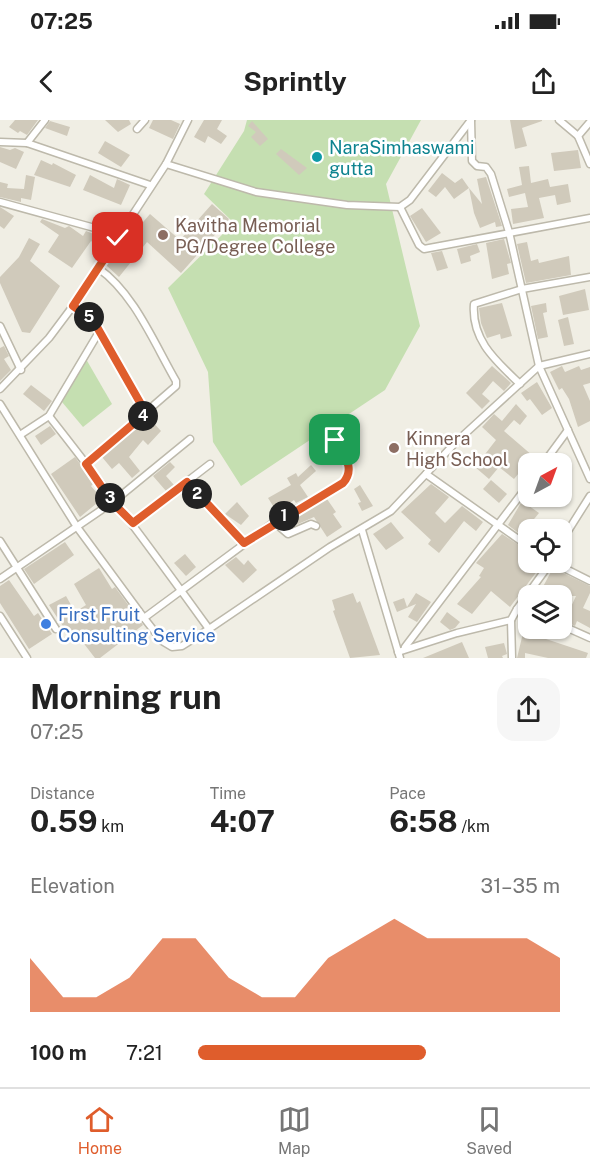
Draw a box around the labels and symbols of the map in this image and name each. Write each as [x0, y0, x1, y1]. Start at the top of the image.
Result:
place label: NaraSimhaswami gutta [329, 137, 474, 179]
marker: NaraSimhaswami gutta [310, 150, 324, 164]
pin [92, 212, 143, 263]
place label: Kavitha Memorial PG/Degree College [175, 215, 335, 257]
marker: Kavitha Memorial PG/Degree College [156, 228, 170, 242]
pin: 5 [74, 302, 104, 332]
pin: 4 [128, 401, 158, 431]
pin [309, 414, 360, 465]
place label: Kinnera High School [406, 428, 508, 470]
marker: Kinnera High School [387, 441, 401, 455]
north arrow [518, 453, 572, 507]
pin: 2 [182, 479, 212, 509]
pin: 3 [95, 483, 125, 513]
pin: 1 [269, 501, 299, 531]
place label: First Fruit Consulting Service [58, 604, 216, 646]
marker: First Fruit Consulting Service [39, 617, 53, 631]

